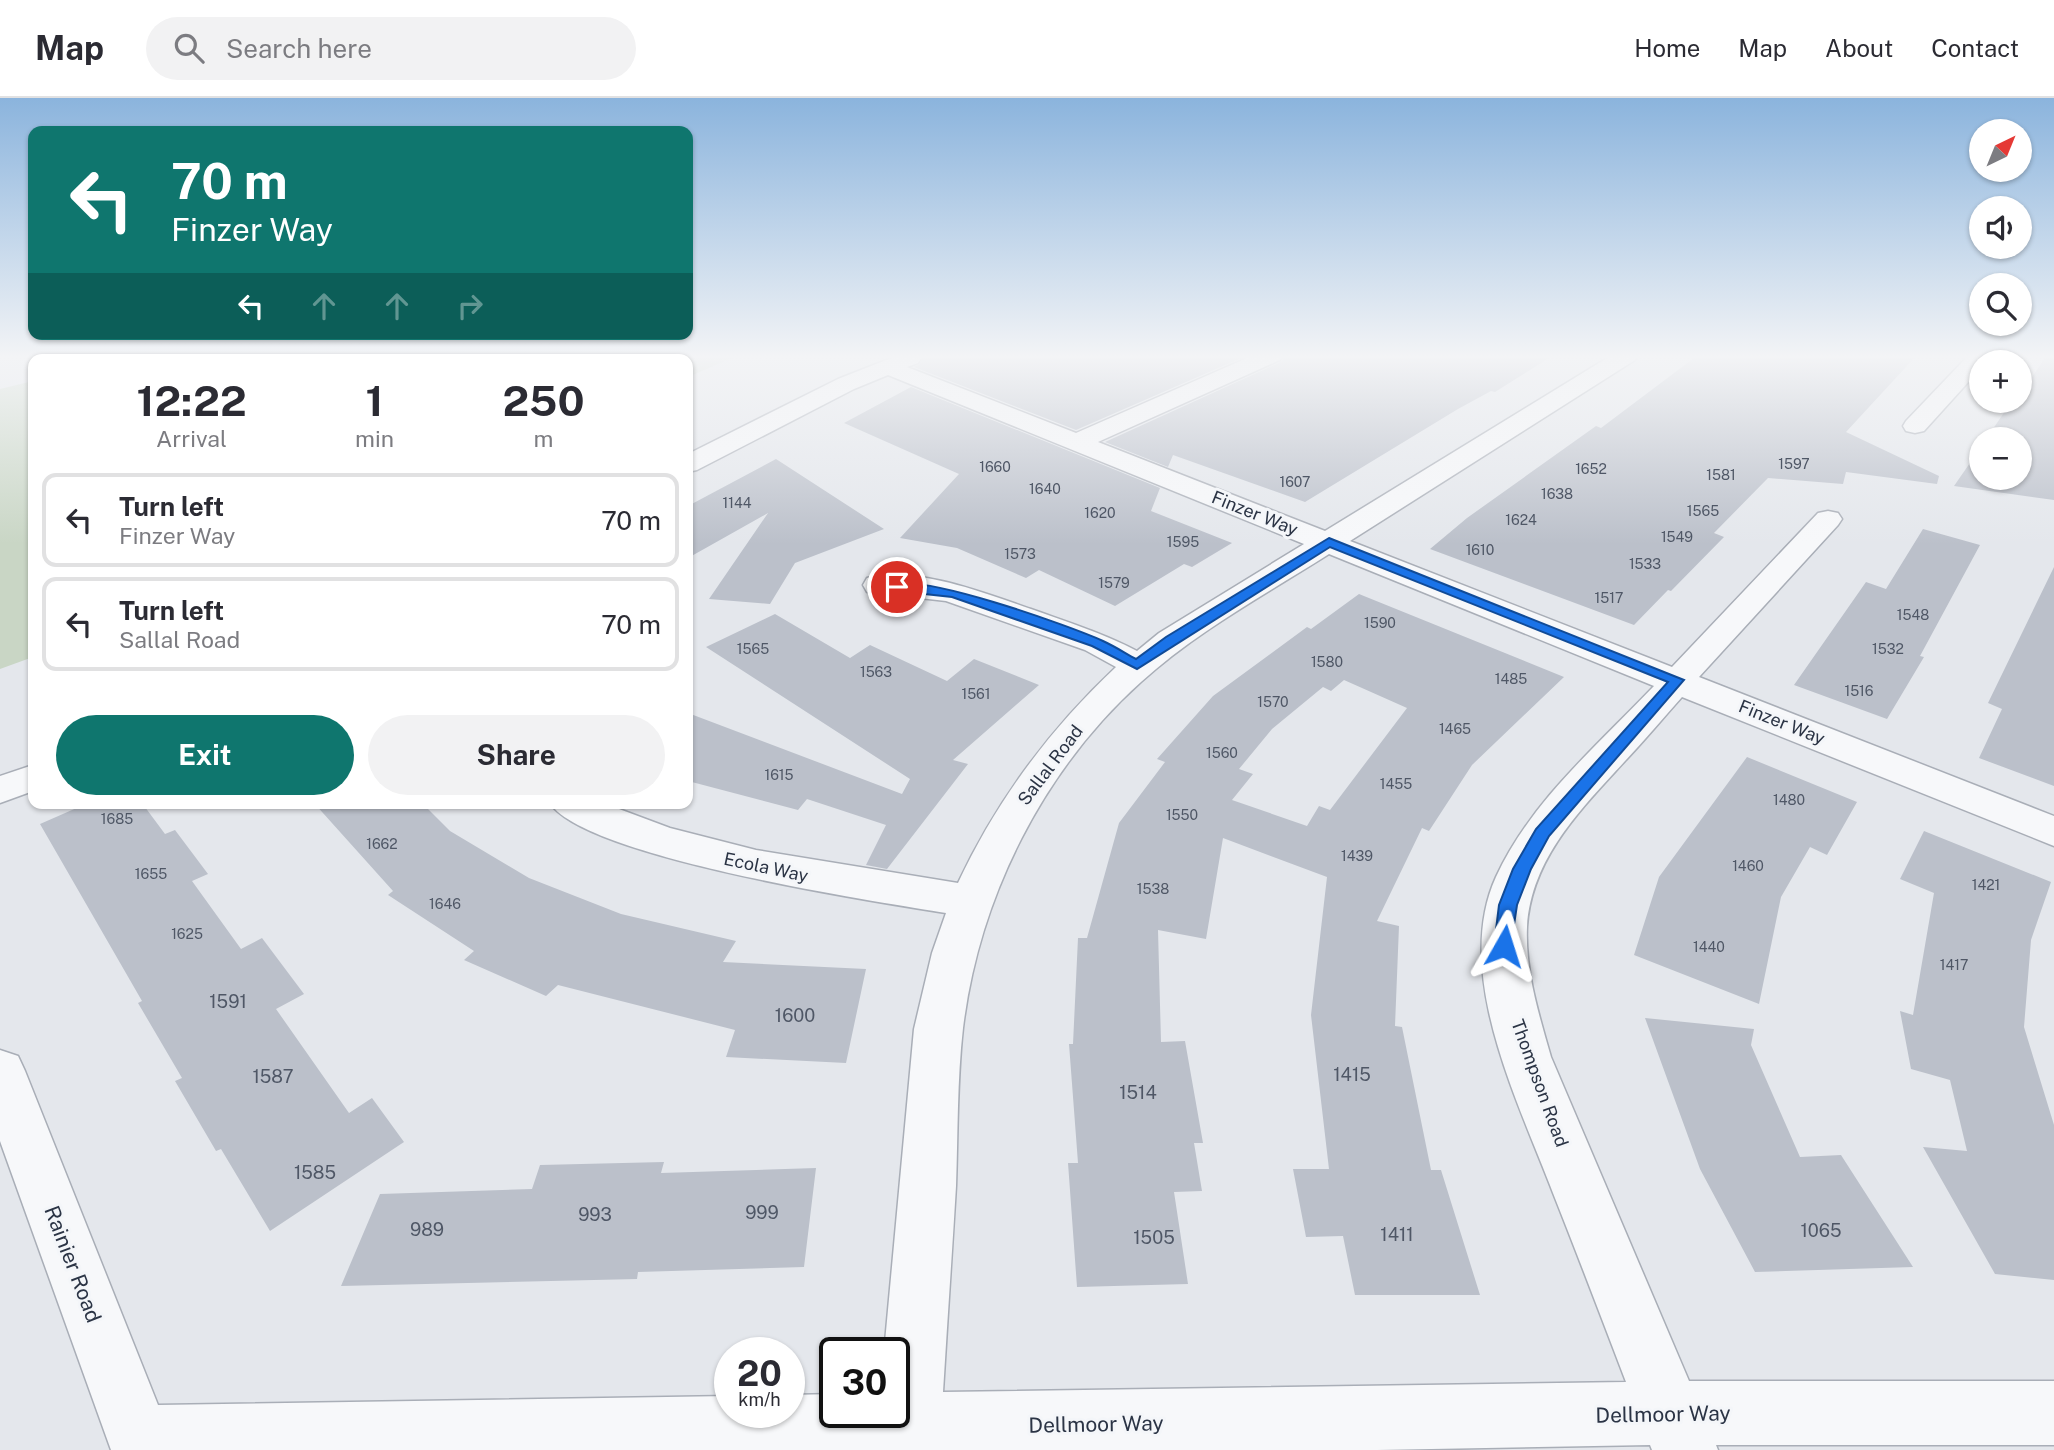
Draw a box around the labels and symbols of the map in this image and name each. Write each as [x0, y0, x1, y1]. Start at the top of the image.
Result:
north arrow [1969, 119, 2032, 182]
house number: 1597 [1778, 456, 1810, 472]
house number: 1660 [979, 459, 1011, 475]
house number: 1652 [1575, 461, 1607, 477]
house number: 1581 [1706, 467, 1736, 483]
house number: 1607 [1279, 474, 1311, 490]
house number: 1640 [1029, 481, 1061, 497]
street label: Finzer Way [1209, 486, 1301, 540]
house number: 1638 [1541, 486, 1573, 502]
house number: 1144 [723, 495, 752, 511]
house number: 1565 [1687, 503, 1719, 519]
house number: 1620 [1084, 505, 1116, 521]
house number: 1624 [1505, 512, 1537, 528]
house number: 1549 [1661, 529, 1693, 545]
house number: 1595 [1167, 534, 1199, 550]
house number: 1610 [1466, 542, 1494, 558]
house number: 1573 [1004, 546, 1036, 562]
house number: 1533 [1629, 556, 1661, 572]
pin [867, 557, 927, 617]
house number: 1579 [1098, 575, 1130, 591]
house number: 1517 [1595, 590, 1623, 606]
house number: 1548 [1897, 607, 1929, 623]
house number: 1590 [1364, 615, 1396, 631]
house number: 1565 [737, 641, 769, 657]
house number: 1532 [1872, 641, 1904, 657]
house number: 1580 [1311, 654, 1343, 670]
house number: 1563 [860, 664, 892, 680]
house number: 1485 [1495, 671, 1527, 687]
house number: 1516 [1844, 683, 1874, 699]
house number: 1561 [961, 686, 991, 702]
house number: 1570 [1257, 694, 1289, 710]
street label: Finzer Way [1736, 695, 1828, 749]
street label: Sallal Road [1013, 721, 1087, 809]
house number: 1465 [1439, 721, 1471, 737]
house number: 1560 [1206, 745, 1238, 761]
house number: 1615 [764, 767, 794, 783]
house number: 1455 [1380, 776, 1412, 792]
house number: 1480 [1773, 792, 1805, 808]
house number: 1550 [1166, 807, 1198, 823]
house number: 1685 [101, 811, 133, 827]
house number: 1662 [366, 836, 398, 852]
street label: Ecola Way [722, 848, 811, 886]
house number: 1439 [1341, 848, 1373, 864]
house number: 1460 [1732, 858, 1764, 874]
house number: 1655 [135, 866, 167, 882]
house number: 1421 [1972, 877, 2000, 893]
house number: 1538 [1137, 881, 1169, 897]
house number: 1646 [429, 896, 461, 912]
position arrow [1467, 909, 1541, 983]
house number: 1625 [171, 926, 203, 942]
house number: 1440 [1693, 939, 1725, 955]
house number: 1417 [1940, 957, 1968, 973]
house number: 1591 [209, 991, 247, 1012]
house number: 1600 [775, 1005, 815, 1026]
street label: Thompson Road [1507, 1016, 1573, 1150]
house number: 1415 [1333, 1064, 1371, 1085]
house number: 1587 [253, 1066, 294, 1087]
house number: 1514 [1119, 1082, 1157, 1103]
house number: 1585 [294, 1162, 336, 1183]
street label: Rainier Road [39, 1202, 107, 1326]
house number: 999 [745, 1202, 779, 1223]
house number: 993 [578, 1204, 612, 1225]
house number: 989 [410, 1219, 444, 1240]
house number: 1065 [1801, 1220, 1841, 1241]
house number: 1411 [1380, 1224, 1414, 1245]
house number: 1505 [1133, 1227, 1175, 1248]
speed limit sign: 30 [819, 1337, 910, 1428]
street label: Dellmoor Way [1595, 1400, 1731, 1428]
street label: Dellmoor Way [1028, 1410, 1164, 1438]

